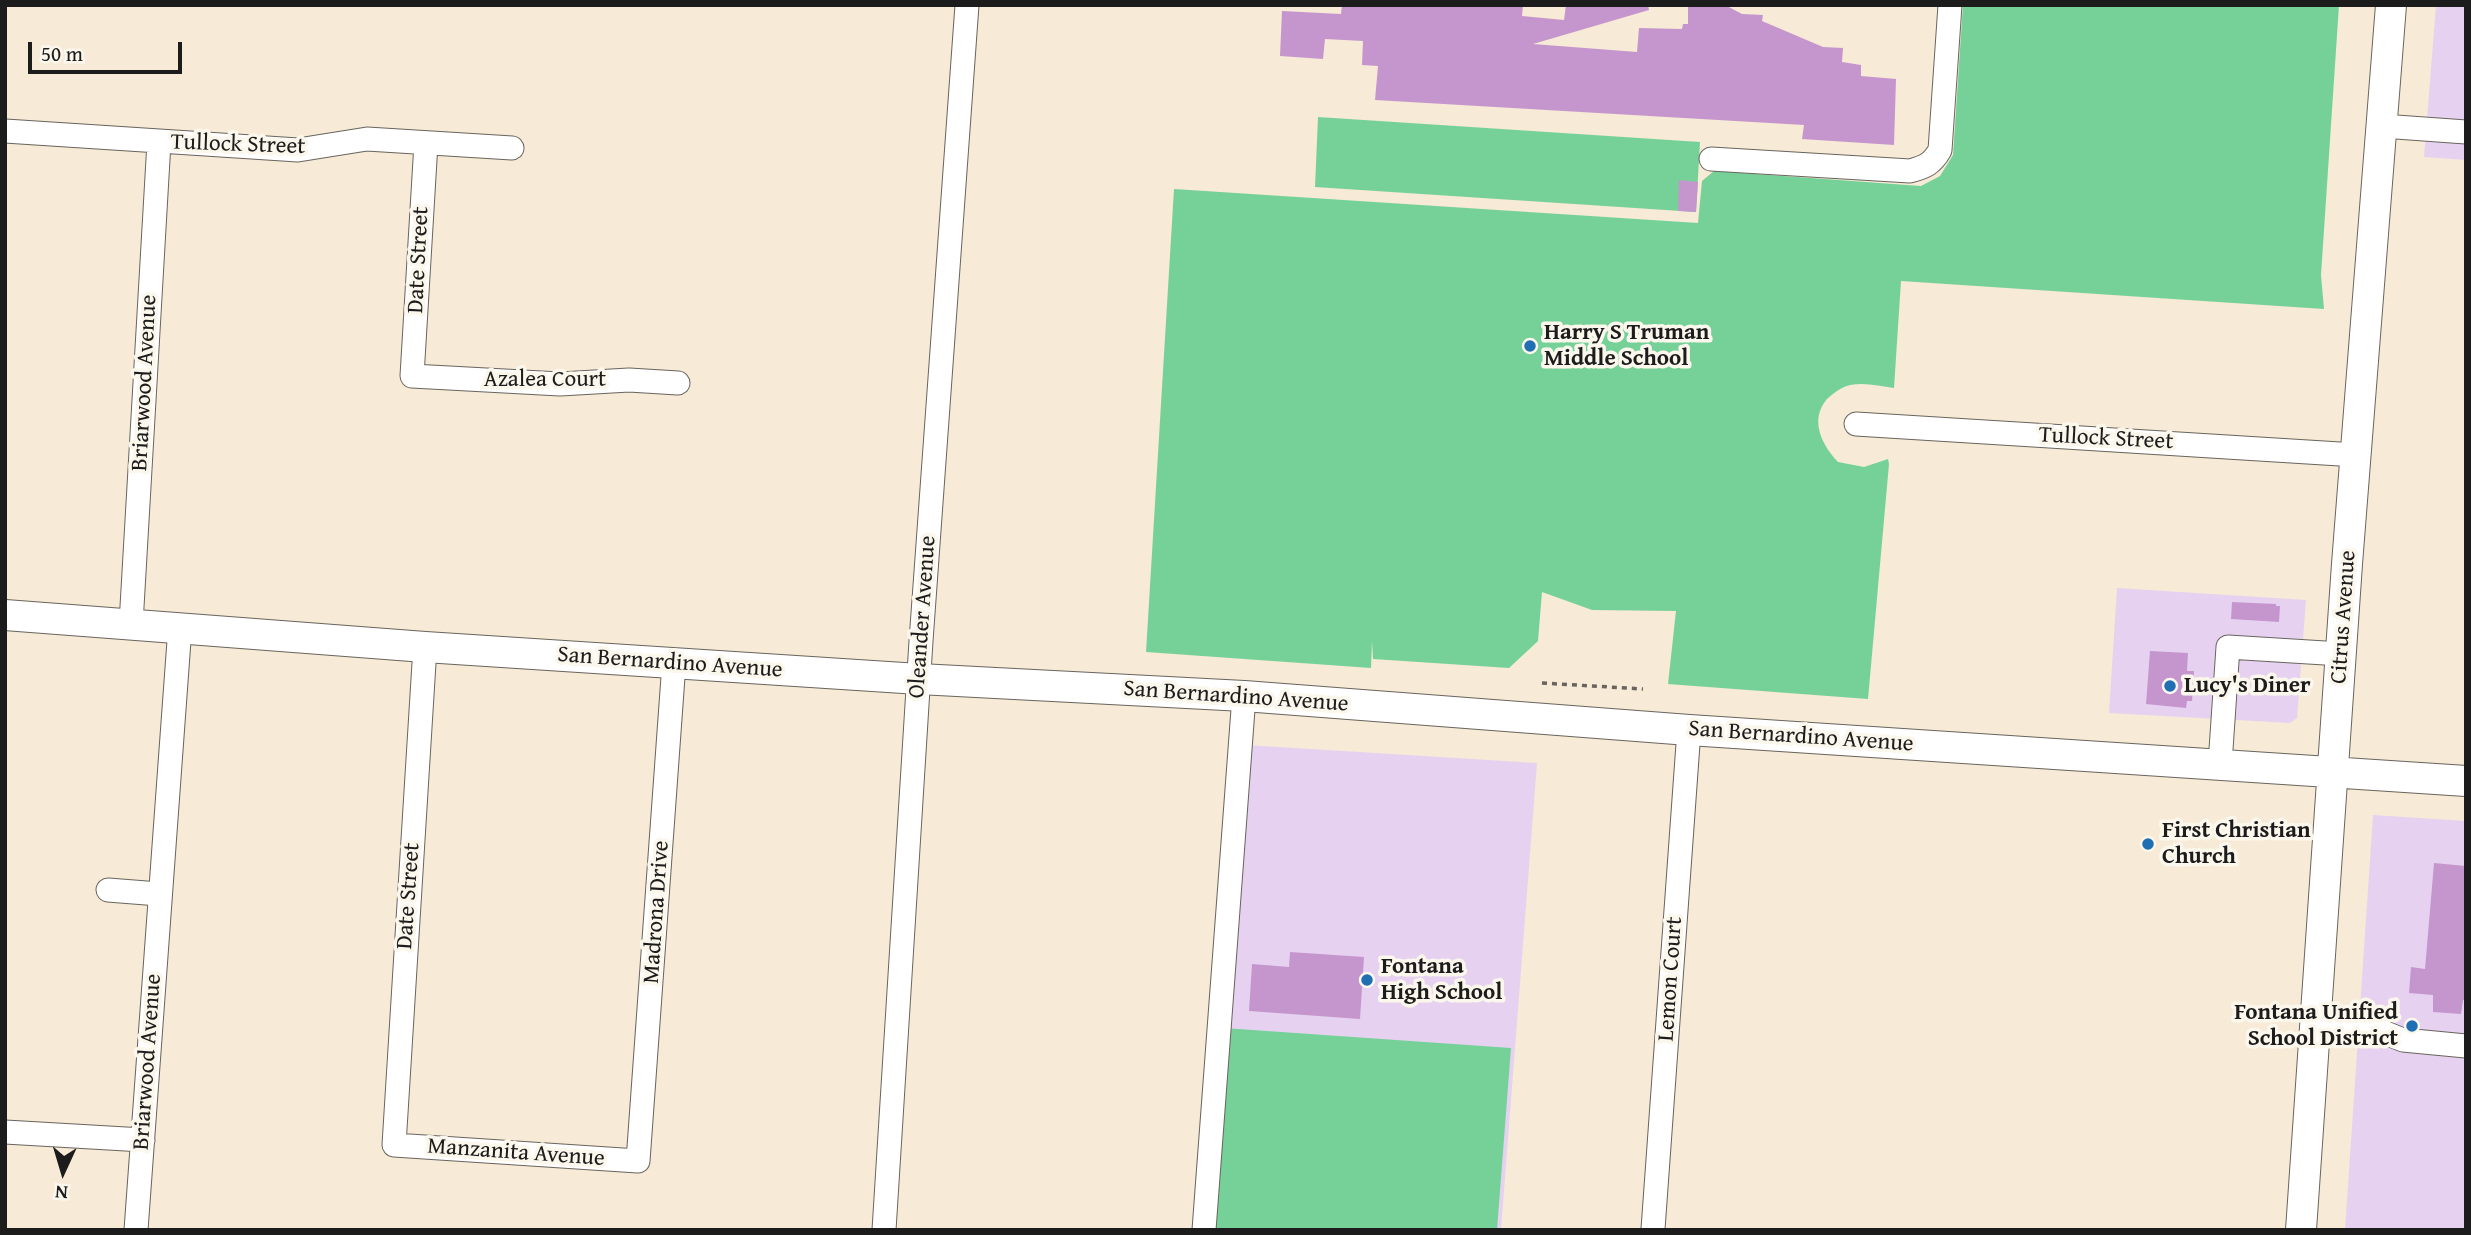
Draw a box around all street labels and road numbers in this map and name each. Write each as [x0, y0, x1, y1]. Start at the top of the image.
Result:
street label: Tullock Street [170, 129, 306, 161]
street label: Date Street [402, 206, 436, 314]
street label: Briarwood Avenue [127, 294, 163, 472]
street label: Azalea Court [484, 366, 606, 394]
street label: Tullock Street [2038, 422, 2174, 456]
street label: Oleander Avenue [904, 535, 942, 699]
street label: Citrus Avenue [2326, 549, 2362, 685]
street label: San Bernardino Avenue [557, 641, 783, 685]
street label: San Bernardino Avenue [1123, 675, 1349, 719]
street label: San Bernardino Avenue [1688, 715, 1914, 759]
street label: Madrona Drive [638, 840, 676, 984]
street label: Date Street [392, 842, 426, 950]
street label: Lemon Court [1653, 916, 1689, 1042]
street label: Briarwood Avenue [128, 973, 168, 1151]
street label: Manzanita Avenue [426, 1133, 606, 1173]

